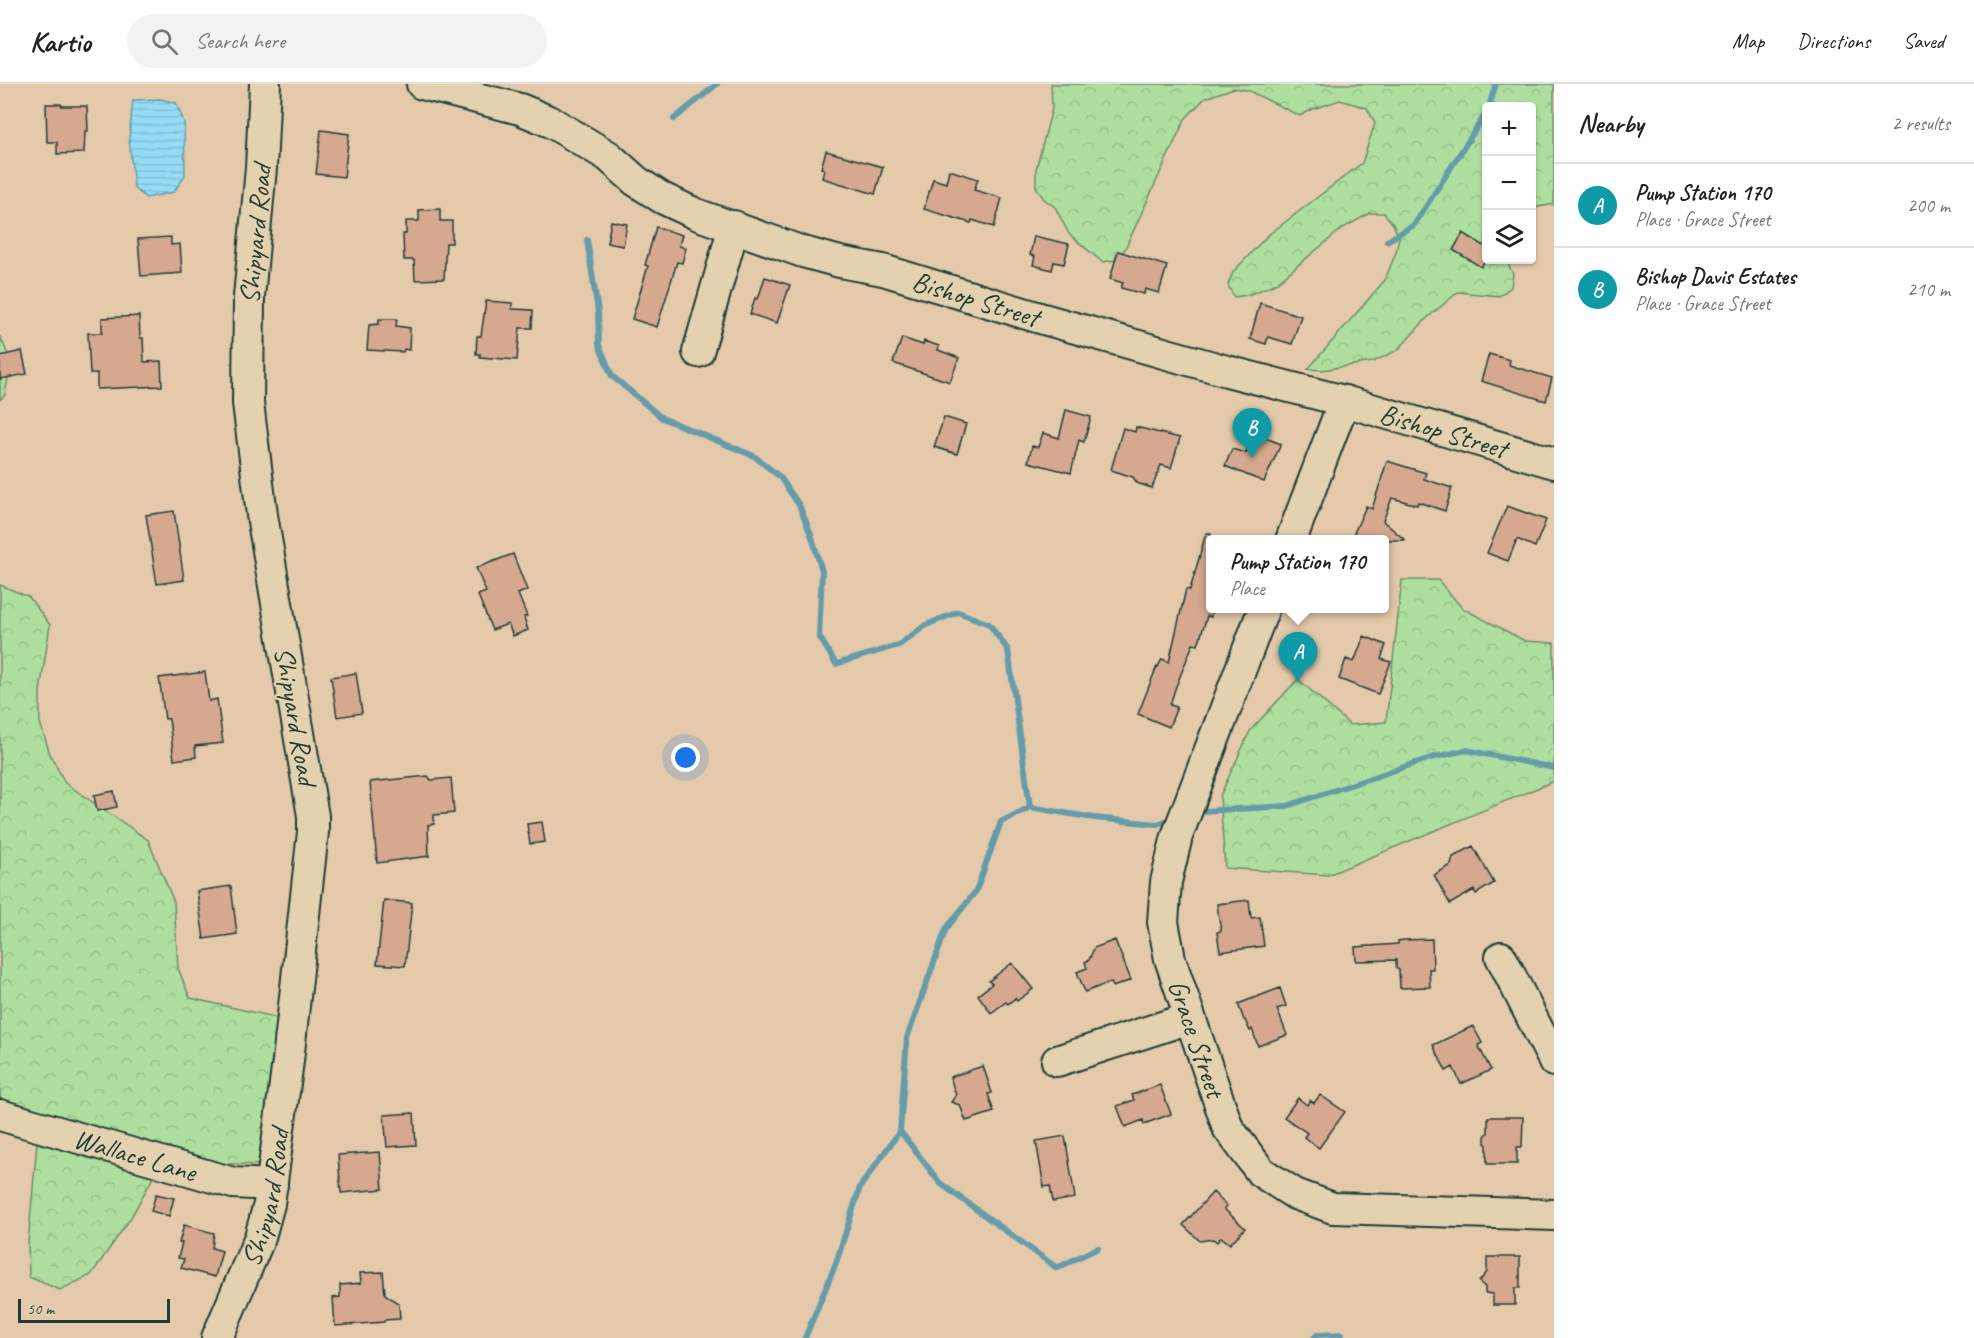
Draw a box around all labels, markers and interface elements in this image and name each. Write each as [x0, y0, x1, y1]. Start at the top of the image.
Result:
search box [127, 14, 547, 68]
text: Kartio [30, 24, 91, 59]
icon: search [148, 25, 181, 58]
text: Search here [196, 27, 285, 55]
text: Map [1732, 28, 1764, 54]
text: Directions [1797, 28, 1870, 54]
text: Saved [1903, 28, 1944, 54]
map controls [1482, 102, 1536, 264]
button: + [1482, 102, 1536, 156]
text: Nearby [1578, 107, 1643, 140]
text: 2 results [1891, 111, 1950, 136]
button: − [1482, 156, 1536, 210]
street label: Shipyard Road [231, 159, 279, 305]
text: Pump Station 170 [1635, 179, 1771, 207]
text: A [1592, 193, 1603, 218]
text: 200 m [1907, 193, 1950, 218]
text: Place · Grace Street [1635, 207, 1771, 232]
button: layers [1482, 210, 1536, 264]
street label: Bishop Street [908, 263, 1047, 335]
text: Bishop Davis Estates [1635, 263, 1796, 291]
text: B [1592, 277, 1603, 302]
text: 210 m [1907, 277, 1950, 302]
text: Place · Grace Street [1635, 291, 1771, 316]
street label: Bishop Street [1376, 395, 1515, 467]
pin: B [1232, 408, 1272, 458]
popup [1206, 535, 1389, 613]
text: Pump Station 170 [1230, 548, 1365, 576]
text: Place [1230, 576, 1265, 601]
pin: A [1278, 632, 1318, 682]
street label: Shipyard Road [267, 644, 326, 792]
your location [671, 743, 700, 772]
street label: Grace Street [1161, 975, 1234, 1104]
street label: Wallace Lane [70, 1120, 202, 1189]
street label: Shipyard Road [232, 1123, 297, 1271]
scale bar [18, 1296, 170, 1324]
text: 50 m [27, 1299, 54, 1319]

